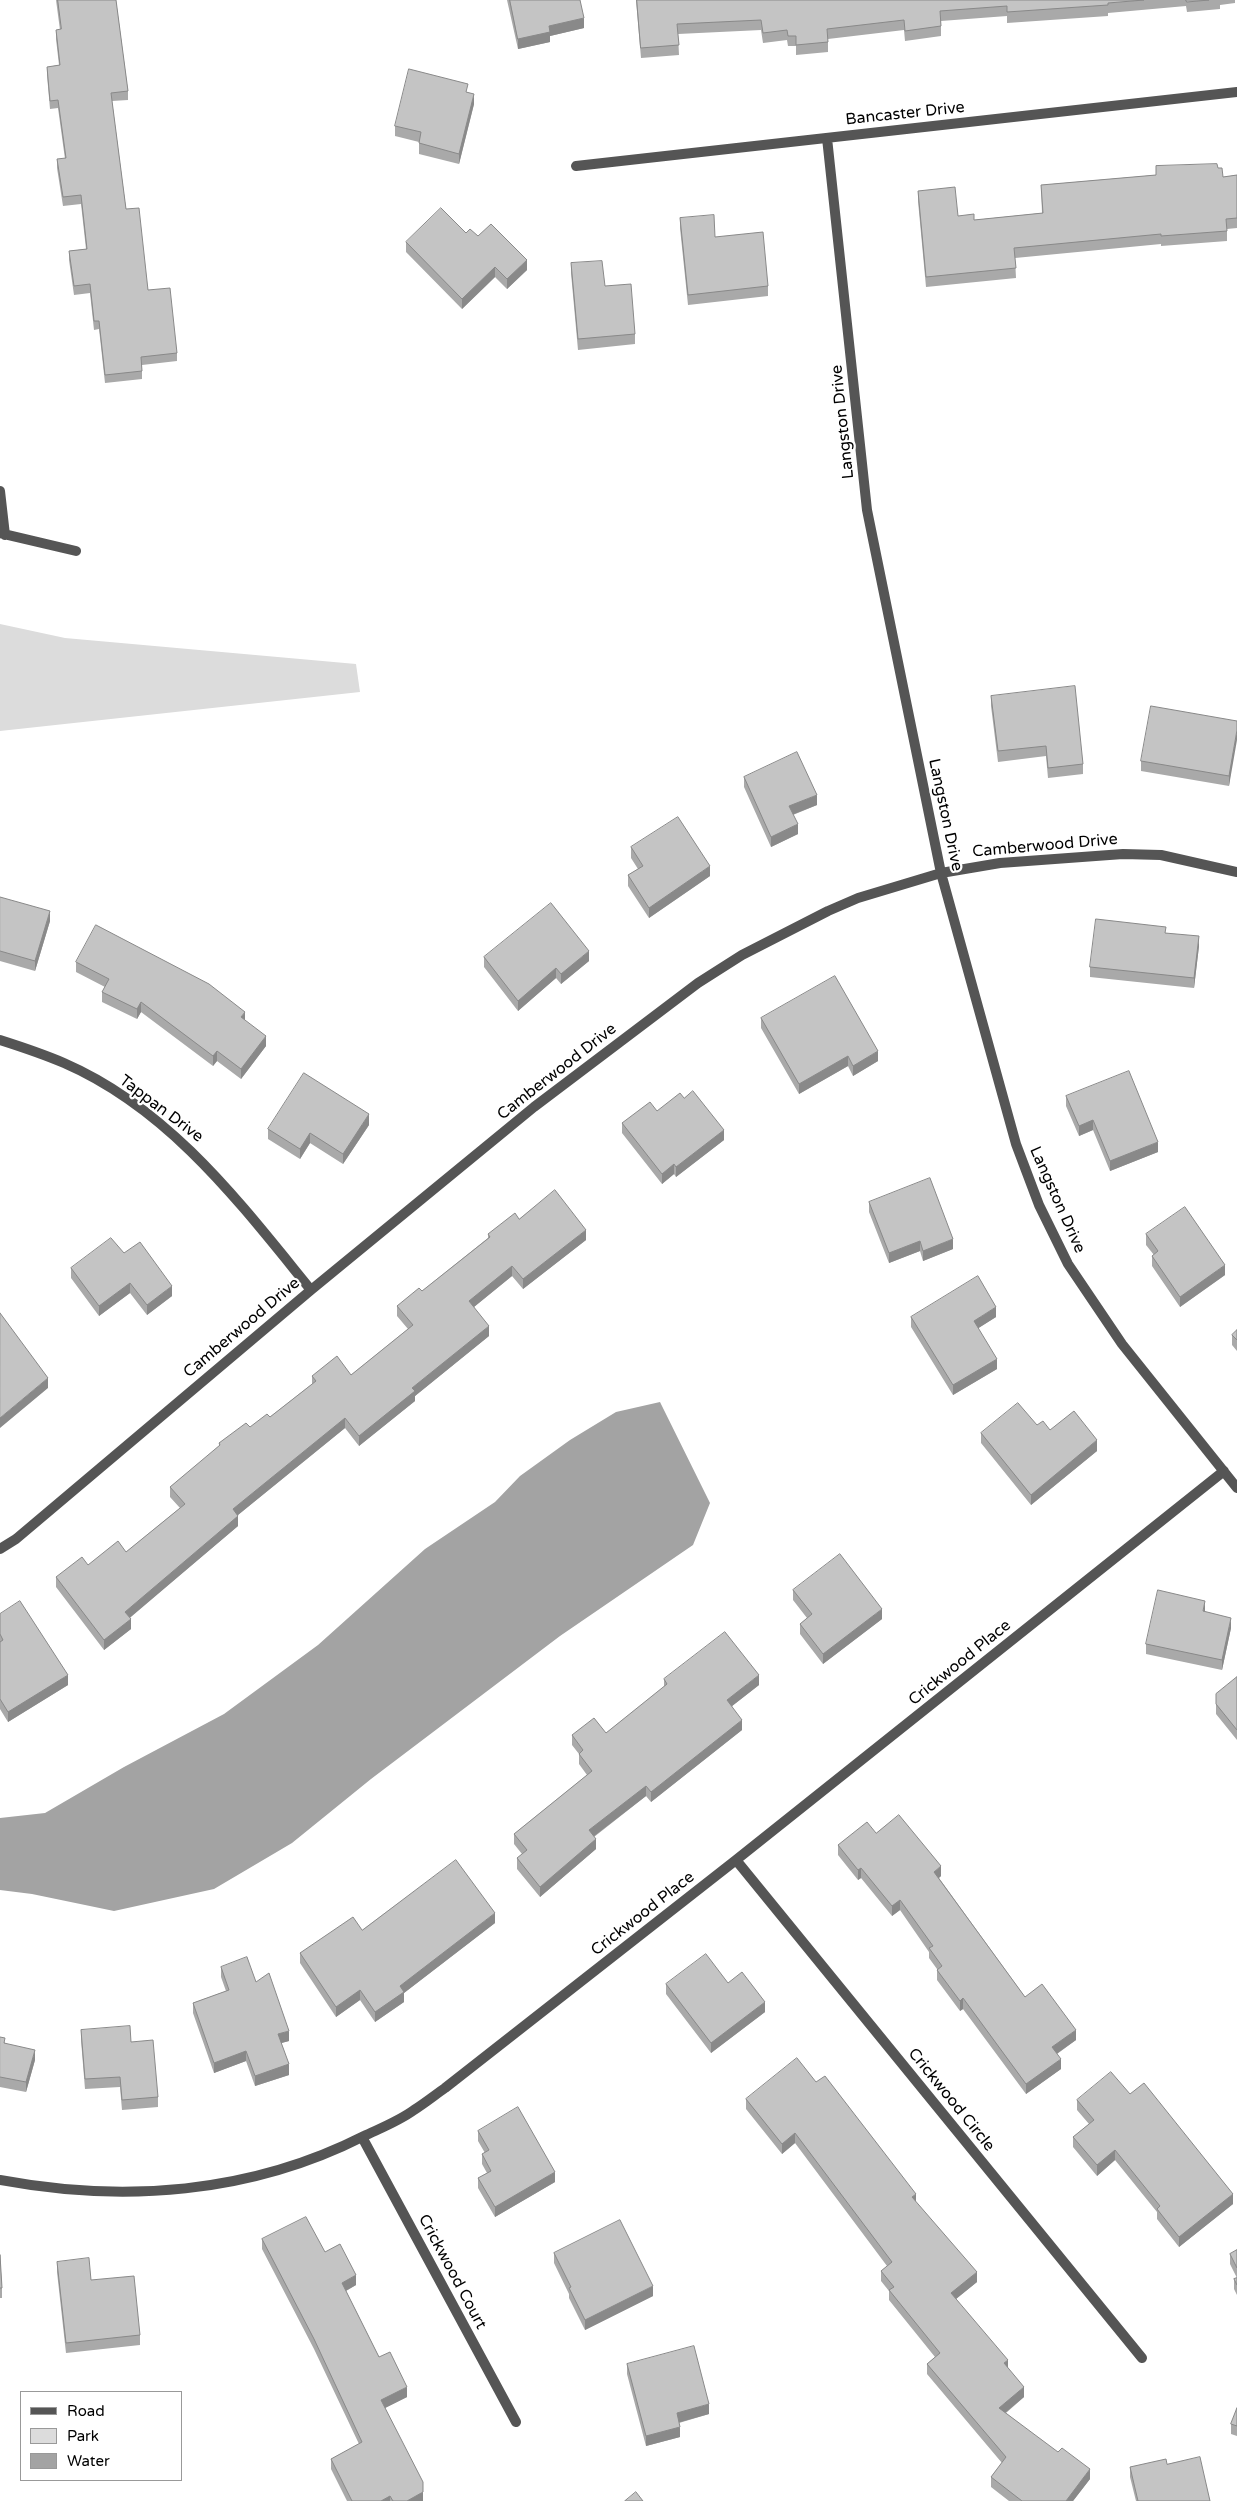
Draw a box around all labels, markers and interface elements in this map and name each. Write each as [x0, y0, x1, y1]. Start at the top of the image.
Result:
street label: Bancaster Drive [844, 98, 966, 130]
street label: Langston Drive [827, 364, 859, 480]
street label: Langston Drive [924, 757, 966, 873]
street label: Camberwood Drive [972, 830, 1118, 862]
street label: Camberwood Drive [494, 1020, 620, 1124]
street label: Tappan Drive [115, 1071, 207, 1147]
street label: Langston Drive [1025, 1144, 1089, 1256]
street label: Camberwood Drive [180, 1274, 304, 1382]
street label: Crickwood Place [905, 1616, 1015, 1710]
street label: Crickwood Place [588, 1868, 698, 1960]
street label: Crickwood Circle [904, 2045, 998, 2155]
street label: Crickwood Court [414, 2211, 490, 2333]
legend [20, 2391, 182, 2481]
text: Road [67, 2402, 105, 2420]
text: Park [67, 2427, 99, 2445]
text: Water [67, 2452, 110, 2470]

